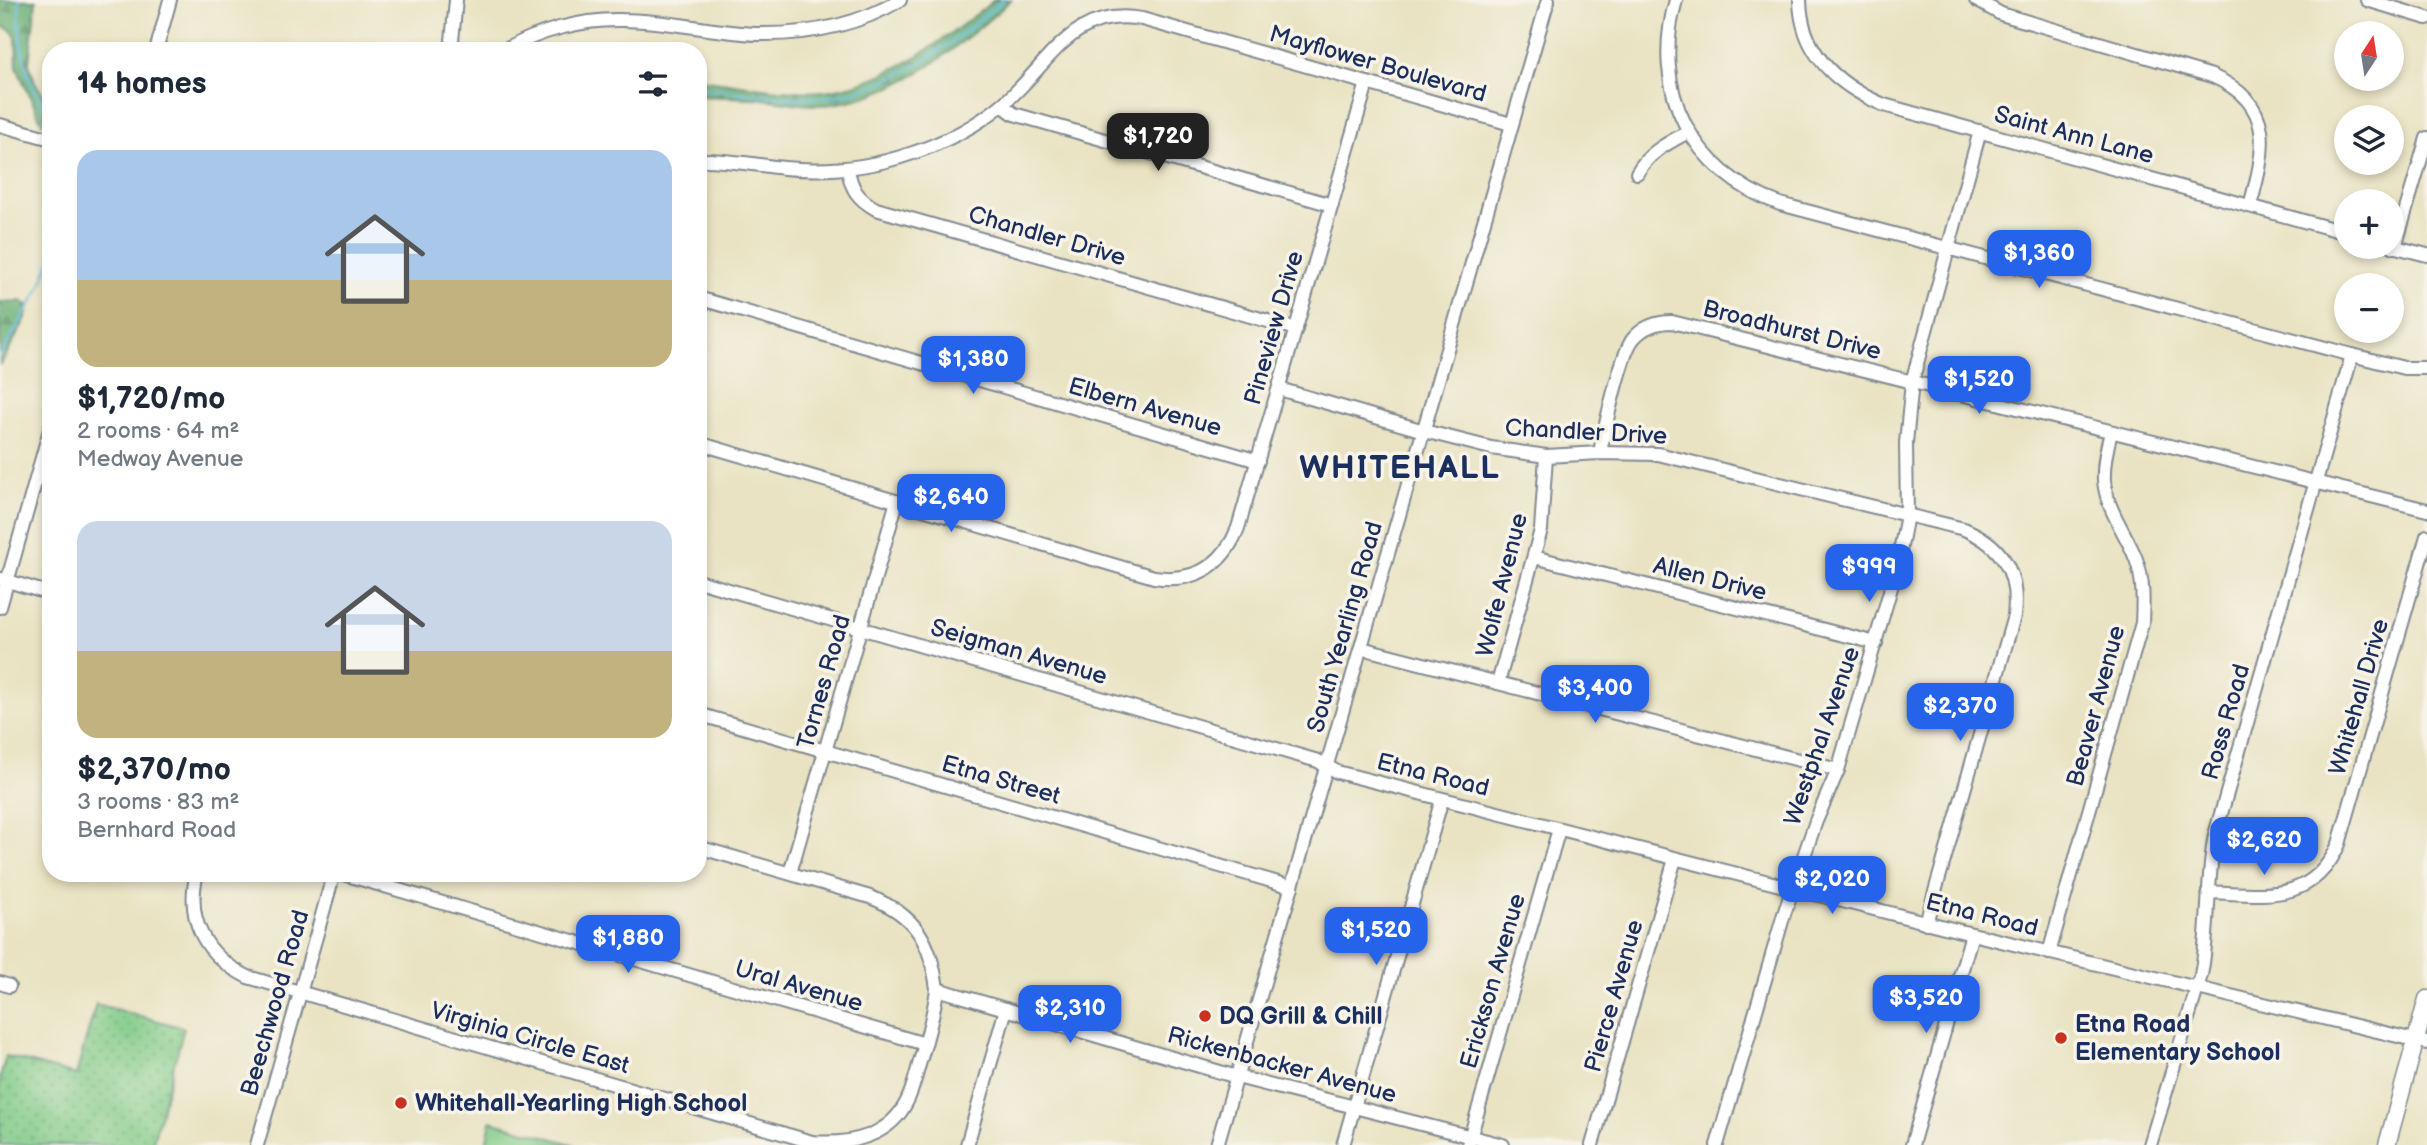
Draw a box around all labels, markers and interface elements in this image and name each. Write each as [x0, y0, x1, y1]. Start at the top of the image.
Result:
street label: Mayflower Boulevard [1266, 19, 1490, 109]
north arrow [2334, 21, 2404, 91]
map controls [2334, 21, 2404, 343]
icon: filters [634, 65, 672, 103]
text: 14 homes [77, 66, 206, 102]
street label: Saint Ann Lane [1991, 100, 2157, 170]
button: layers [2334, 105, 2404, 175]
pin: $1,720 [1101, 114, 1215, 173]
text: $1,720 [1123, 122, 1193, 150]
button: + [2334, 189, 2404, 259]
icon: home [312, 196, 438, 322]
street label: Chandler Drive [965, 200, 1129, 272]
pin: $1,360 [1982, 230, 2096, 290]
text: $1,360 [2003, 239, 2075, 267]
street label: Pineview Drive [1238, 248, 1310, 408]
button: − [2334, 273, 2404, 343]
street label: Broadhurst Drive [1700, 294, 1884, 366]
pin: $1,380 [916, 336, 1030, 396]
text: $1,380 [937, 345, 1009, 373]
pin: $1,520 [1922, 356, 2036, 416]
text: $1,520 [1944, 365, 2014, 393]
street label: Elbern Avenue [1065, 371, 1225, 443]
text: $1,720/mo [77, 381, 225, 417]
street label: Chandler Drive [1504, 413, 1668, 451]
text: 2 rooms · 64 m² [77, 417, 239, 445]
text: Medway Avenue [77, 445, 243, 473]
district label: WHITEHALL [1299, 449, 1501, 488]
pin: $2,640 [894, 475, 1008, 534]
text: $2,640 [913, 483, 989, 511]
street label: Wolfe Avenue [1470, 510, 1534, 660]
street label: South Yearling Road [1301, 518, 1389, 736]
pin: $999 [1828, 544, 1910, 604]
street label: Allen Drive [1650, 551, 1770, 607]
text: $999 [1841, 553, 1897, 581]
icon: home [312, 567, 438, 693]
street label: Tornes Road [791, 611, 857, 753]
street label: Seigman Avenue [927, 613, 1111, 691]
street label: Whitehall Drive [2323, 616, 2395, 778]
street label: Beaver Avenue [2061, 622, 2131, 790]
street label: Westphal Avenue [1778, 643, 1866, 829]
street label: Ross Road [2196, 661, 2256, 783]
pin: $3,400 [1538, 666, 1652, 725]
text: $3,400 [1557, 674, 1633, 702]
pin: $2,370 [1903, 684, 2017, 743]
text: $2,370 [1923, 692, 1997, 720]
street label: Etna Road [1374, 747, 1492, 803]
street label: Etna Street [938, 749, 1064, 811]
text: $2,370/mo [77, 752, 231, 788]
text: 3 rooms · 83 m² [77, 788, 239, 816]
text: Bernhard Road [77, 816, 236, 844]
pin: $2,620 [2207, 818, 2321, 877]
text: $2,620 [2226, 826, 2302, 854]
pin: $2,020 [1775, 856, 1889, 916]
text: $2,020 [1794, 865, 1870, 893]
street label: Etna Road [1923, 887, 2041, 943]
street label: Erickson Avenue [1454, 890, 1532, 1072]
street label: Beechwood Road [235, 907, 315, 1099]
pin: $1,520 [1319, 908, 1433, 967]
pin: $1,880 [571, 916, 685, 975]
text: $1,520 [1341, 916, 1411, 944]
street label: Pierce Avenue [1578, 916, 1650, 1076]
text: $1,880 [592, 924, 664, 952]
street label: Ural Avenue [732, 954, 866, 1018]
pin: $3,520 [1869, 976, 1983, 1035]
text: $3,520 [1889, 984, 1963, 1012]
pin: $2,310 [1013, 986, 1127, 1045]
text: $2,310 [1034, 994, 1106, 1022]
street label: Virginia Circle East [427, 996, 633, 1080]
place label: DQ Grill & Chill [1219, 1002, 1382, 1031]
marker: DQ Grill & Chill [1197, 1008, 1213, 1024]
place label: Etna Road Elementary School [2075, 1010, 2281, 1067]
street label: Rickenbacker Avenue [1164, 1020, 1400, 1110]
marker: Etna Road Elementary School [2053, 1030, 2069, 1046]
place label: Whitehall-Yearling High School [415, 1089, 747, 1118]
marker: Whitehall-Yearling High School [393, 1095, 409, 1111]

